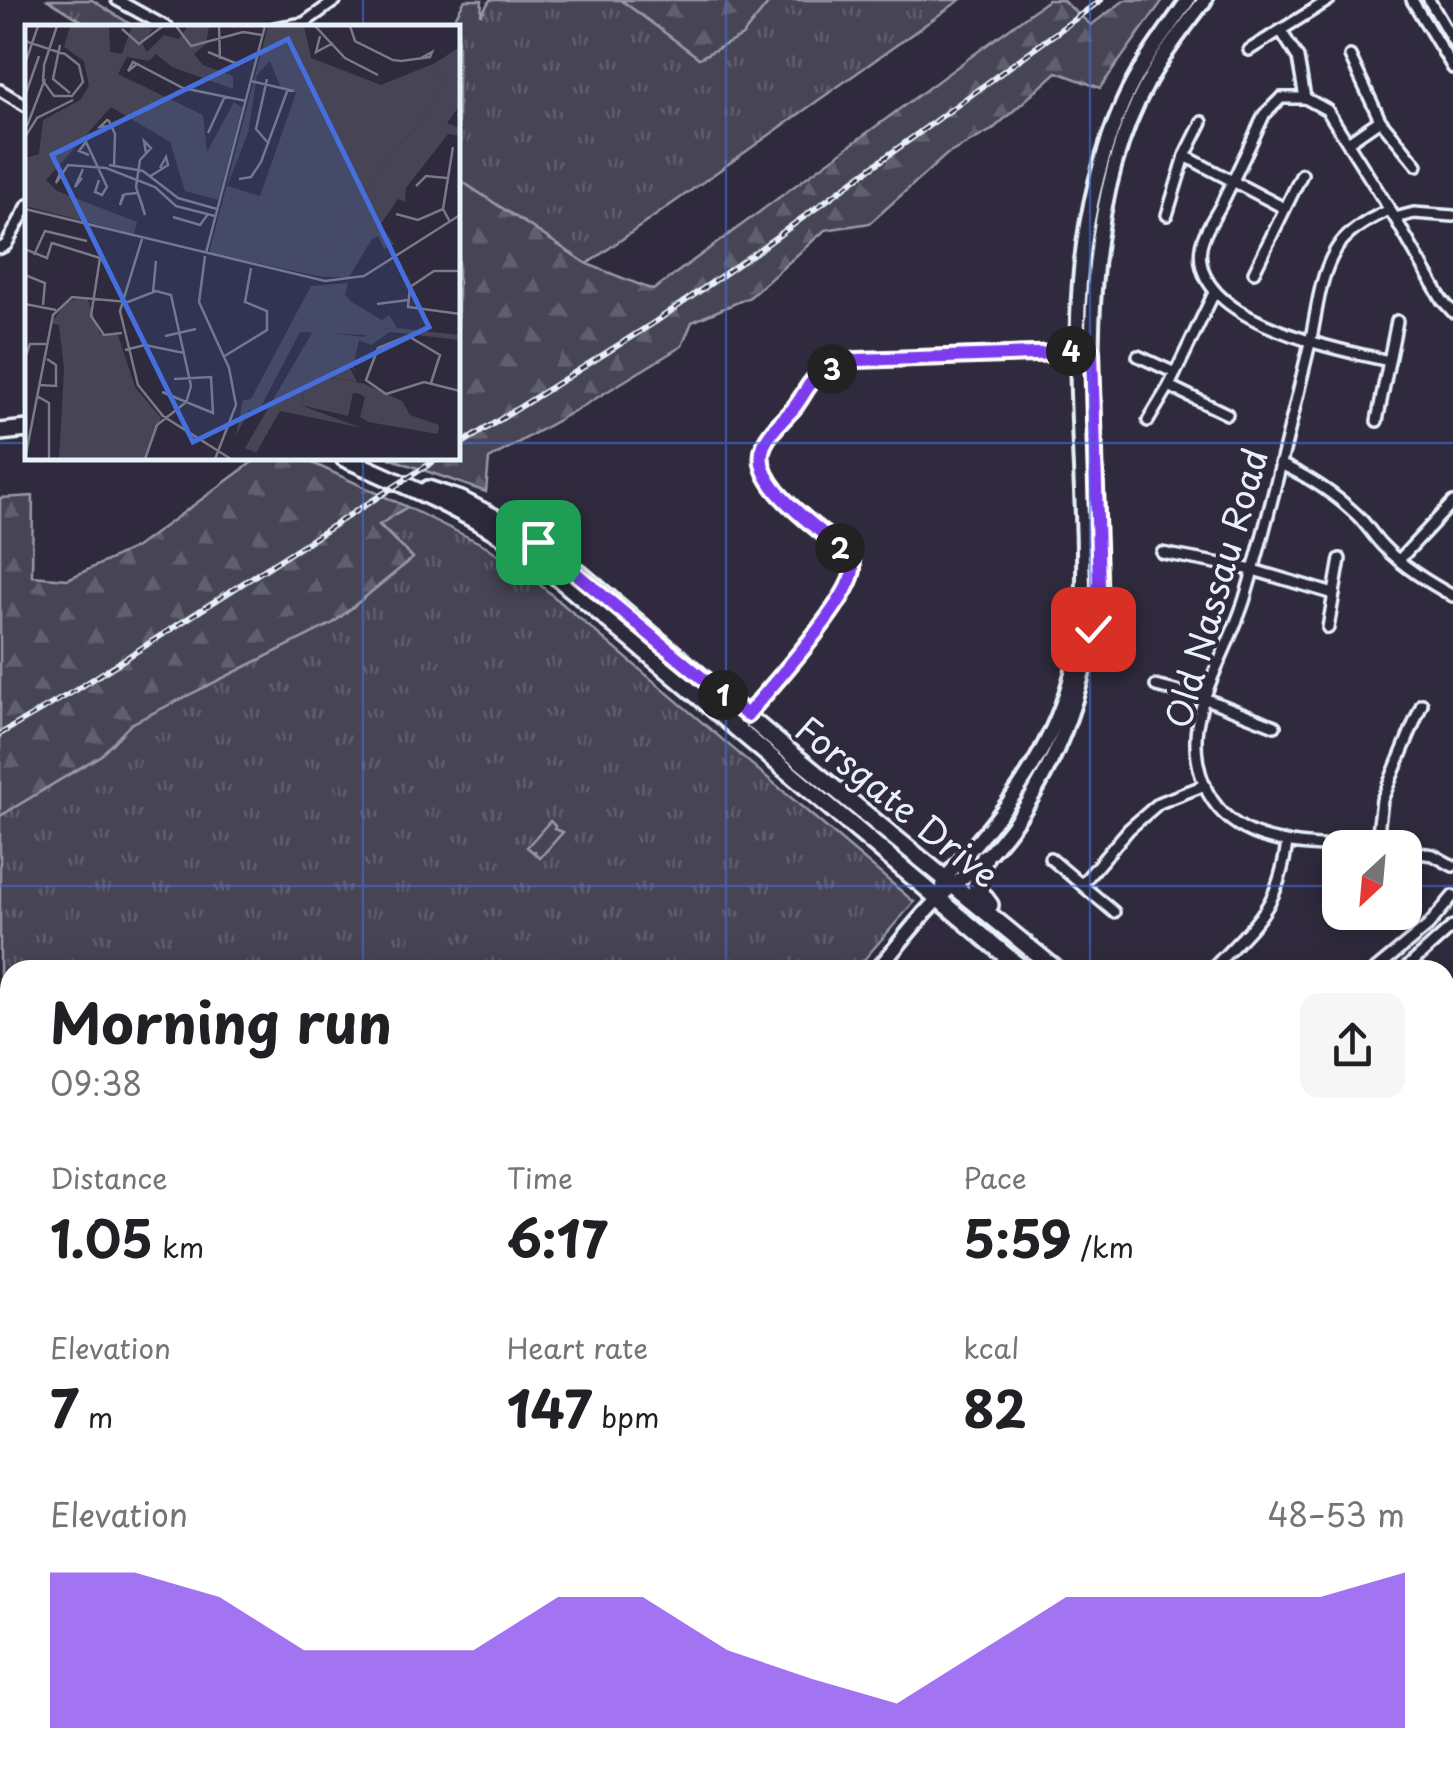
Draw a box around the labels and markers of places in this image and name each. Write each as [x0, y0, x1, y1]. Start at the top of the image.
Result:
pin: 4 [1046, 326, 1096, 376]
pin: 3 [807, 344, 857, 394]
pin [496, 500, 581, 585]
pin: 2 [815, 523, 865, 573]
pin [1051, 587, 1136, 672]
pin: 1 [698, 670, 748, 720]

